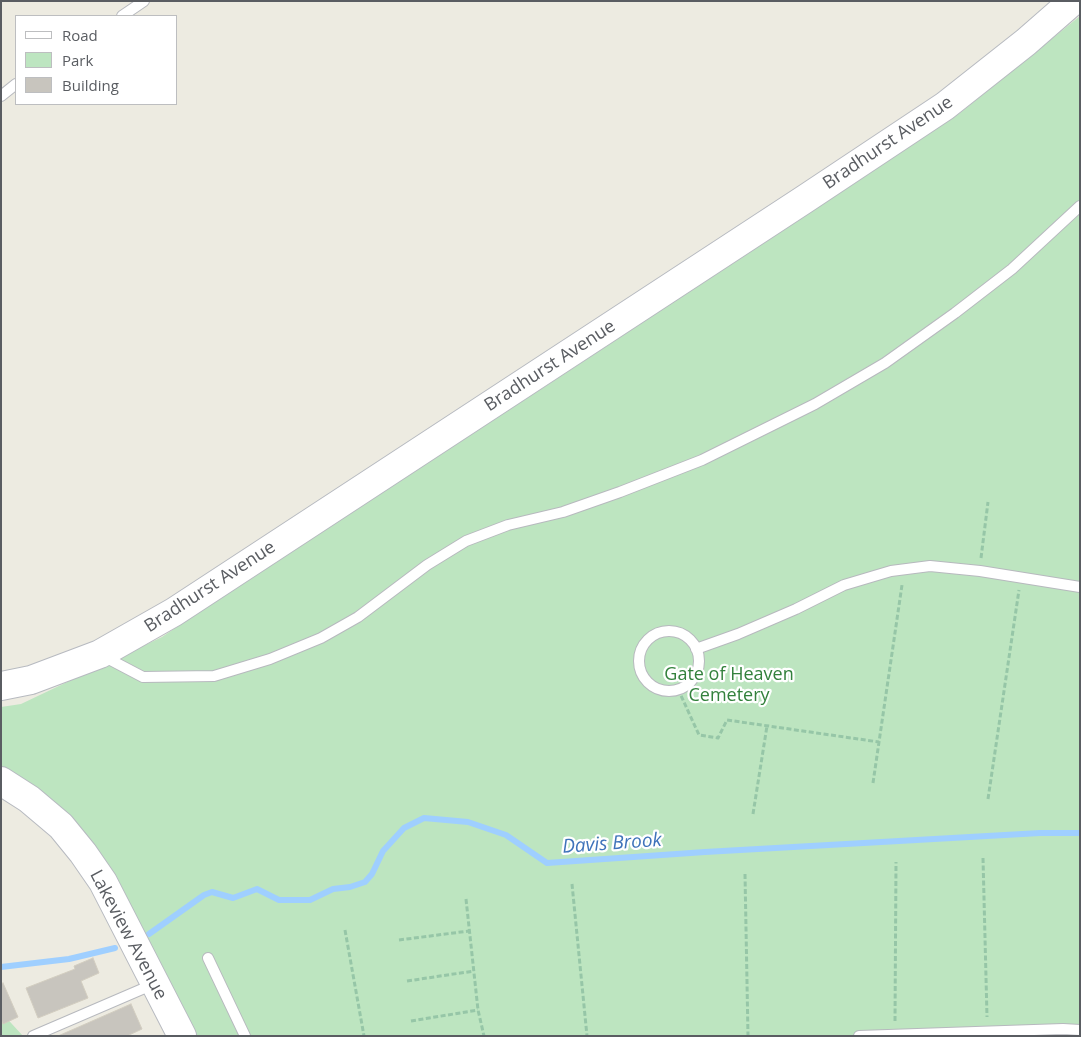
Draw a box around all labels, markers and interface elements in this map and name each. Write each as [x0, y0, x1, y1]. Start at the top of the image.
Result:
legend [15, 15, 178, 105]
text: Road [62, 25, 98, 45]
text: Park [62, 50, 93, 70]
text: Building [62, 75, 119, 95]
street label: Bradhurst Avenue [819, 92, 957, 194]
street label: Bradhurst Avenue [480, 316, 620, 416]
street label: Bradhurst Avenue [140, 537, 280, 637]
park label: Gate of Heaven Cemetery [664, 664, 794, 706]
water label: Davis Brook [561, 829, 663, 859]
street label: Lakeview Avenue [85, 866, 171, 1004]

